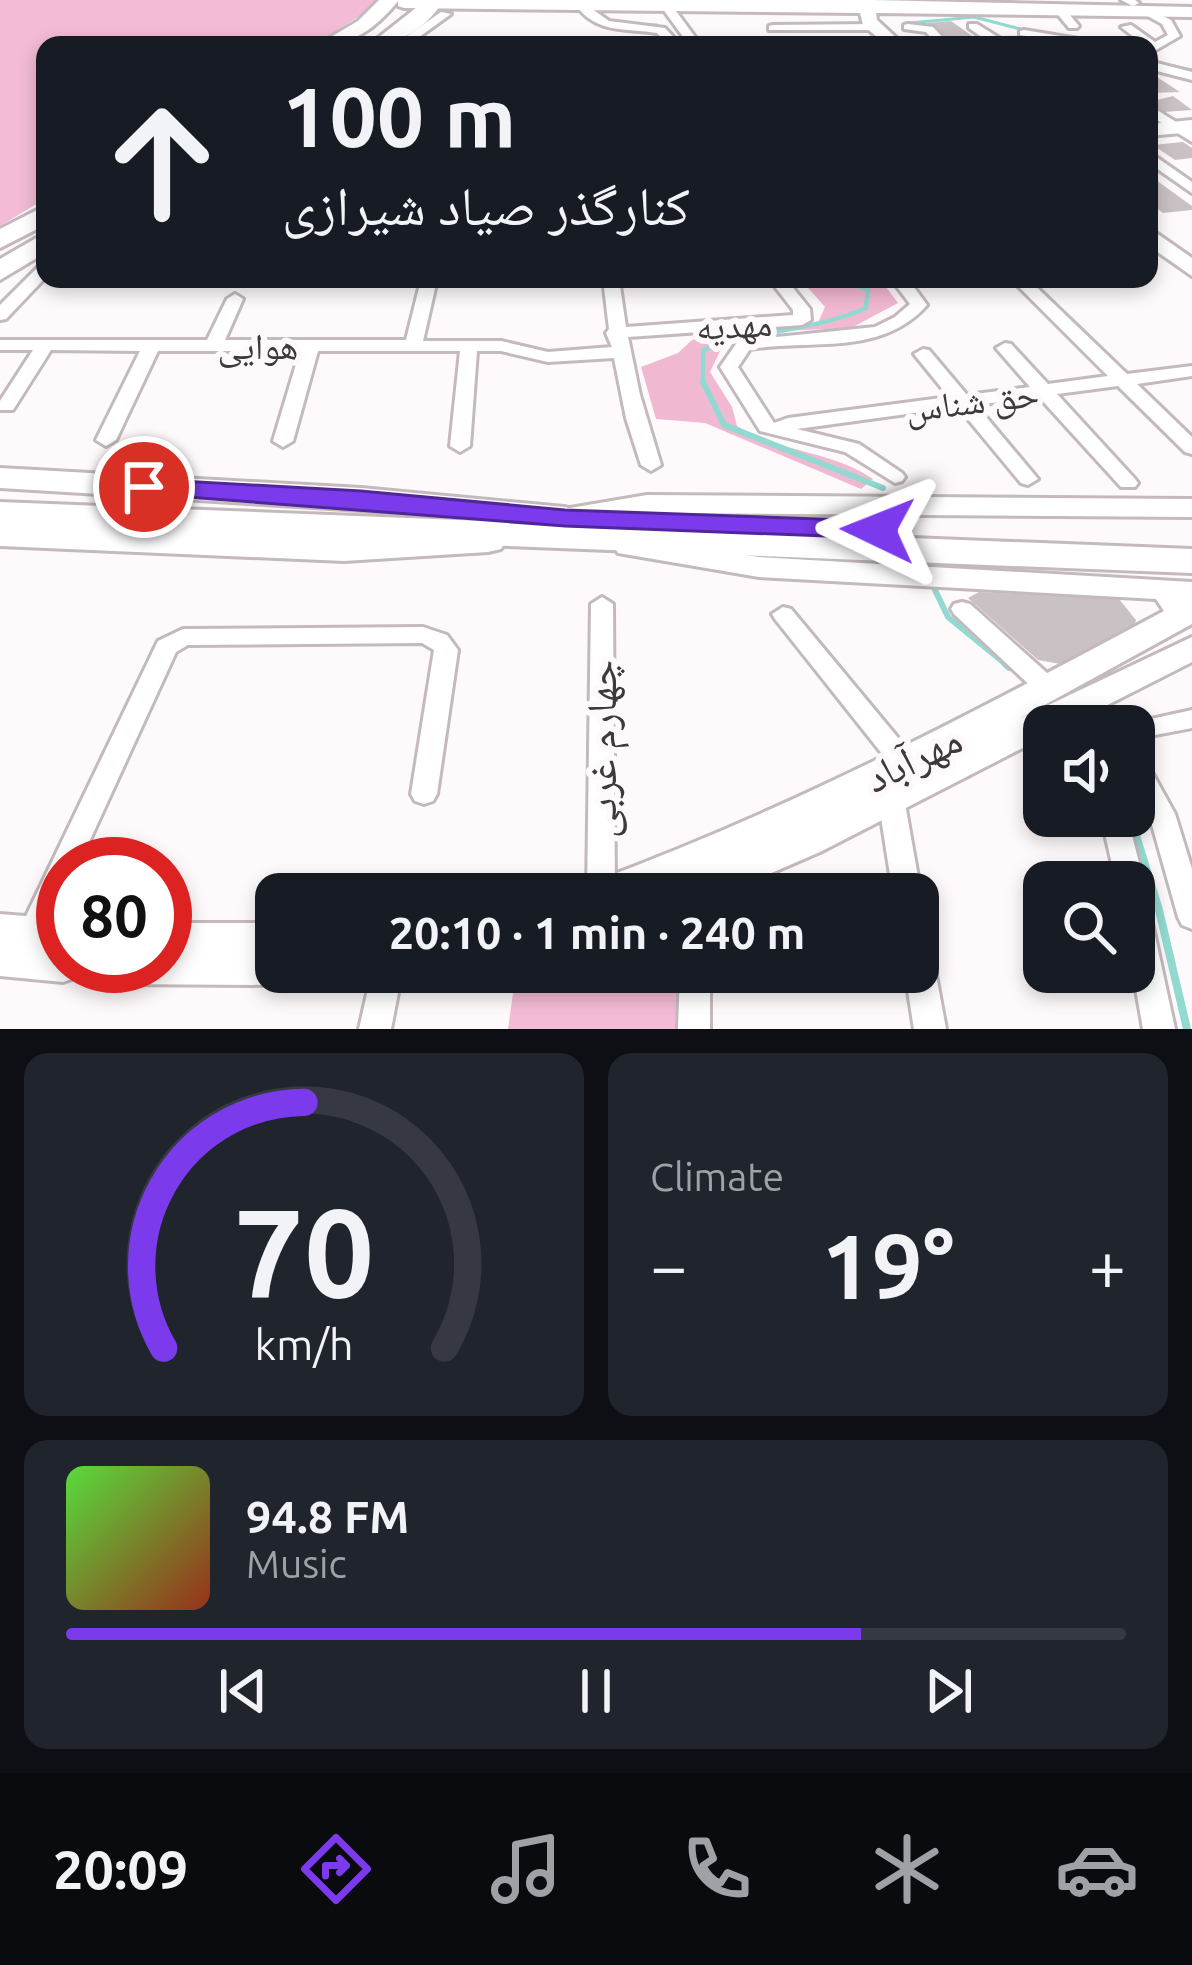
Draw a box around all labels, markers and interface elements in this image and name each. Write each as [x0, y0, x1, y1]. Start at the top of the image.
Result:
text: 100 m [282, 69, 516, 163]
icon: ahead [84, 84, 240, 240]
text: کنارگذر صیاد شیرازی [282, 175, 690, 235]
street label: مهدیه [695, 302, 773, 348]
street label: هوایی [218, 325, 298, 368]
street label: حق شناس [903, 372, 1041, 431]
pin [93, 436, 195, 538]
icon: arrive [111, 454, 177, 520]
position arrow [815, 467, 941, 593]
street label: چهارم غربی [577, 660, 630, 838]
map controls [1023, 705, 1155, 993]
button: sound [1023, 705, 1155, 837]
street label: مهرآباد [857, 714, 969, 802]
speed limit sign: 80 [36, 837, 192, 993]
button: search [1023, 861, 1155, 993]
text: 20:10 · 1 min · 240 m [389, 907, 805, 958]
text: Climate [650, 1155, 784, 1198]
text: 70 [234, 1181, 374, 1321]
text: 19° [821, 1215, 955, 1316]
text: − [650, 1228, 687, 1302]
text: + [1089, 1228, 1126, 1302]
text: km/h [254, 1319, 354, 1367]
text: 94.8 FM [246, 1491, 409, 1542]
text: Music [246, 1542, 347, 1585]
icon: previous [210, 1658, 276, 1724]
icon: pause [563, 1658, 629, 1724]
icon: next [916, 1658, 982, 1724]
icon: directions [294, 1827, 378, 1911]
icon: music [484, 1827, 568, 1911]
icon: phone [675, 1827, 759, 1911]
icon: climate [865, 1827, 949, 1911]
icon: car [1055, 1827, 1139, 1911]
text: 20:09 [53, 1839, 188, 1899]

